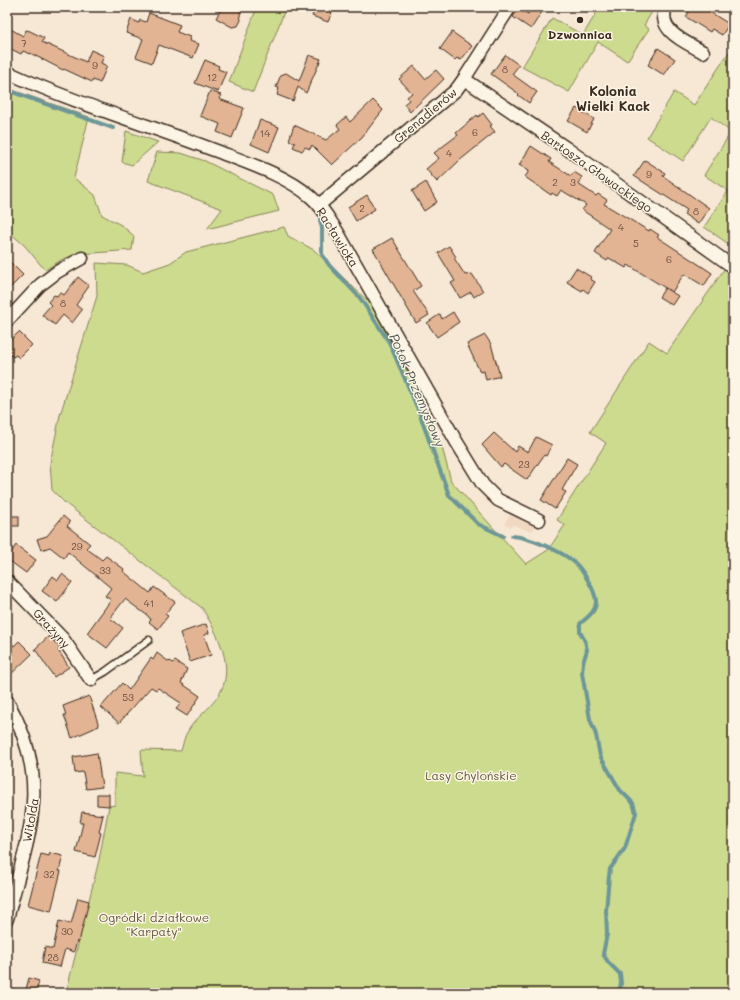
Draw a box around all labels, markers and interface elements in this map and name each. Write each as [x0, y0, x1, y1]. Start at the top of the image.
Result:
marker: Dzwonnica [575, 15, 585, 25]
place label: Dzwonnica [548, 26, 612, 42]
house number: 7 [21, 36, 27, 50]
house number: 9 [92, 58, 98, 72]
house number: 8 [502, 62, 508, 76]
house number: 12 [207, 70, 217, 84]
district label: Kolonia Wielki Kack [576, 82, 650, 114]
street label: Grenadierów [390, 84, 460, 146]
house number: 6 [472, 125, 478, 139]
house number: 14 [260, 126, 270, 140]
street label: Bartosza Głowackiego [538, 127, 656, 215]
house number: 4 [446, 146, 452, 160]
house number: 9 [646, 167, 652, 181]
house number: 2 [552, 175, 558, 189]
house number: 3 [570, 175, 576, 189]
house number: 2 [359, 201, 365, 215]
street label: Racławicka [313, 204, 363, 270]
house number: 8 [693, 204, 699, 218]
house number: 4 [618, 220, 624, 234]
house number: 5 [633, 236, 639, 250]
house number: 6 [666, 252, 672, 266]
house number: 8 [60, 296, 66, 310]
water label: Potok Przemysłowy [386, 331, 450, 450]
house number: 23 [518, 457, 530, 471]
house number: 29 [71, 539, 83, 553]
house number: 33 [99, 563, 111, 577]
house number: 41 [144, 596, 154, 610]
street label: Grażyny [30, 605, 74, 651]
house number: 53 [122, 690, 134, 704]
park label: Lasy Chylońskie [425, 767, 517, 783]
street label: Witolda [18, 797, 42, 843]
house number: 32 [43, 867, 55, 881]
park label: Ogródki działkowe "Karpaty" [99, 909, 209, 939]
house number: 30 [61, 924, 73, 938]
house number: 28 [47, 950, 59, 964]

